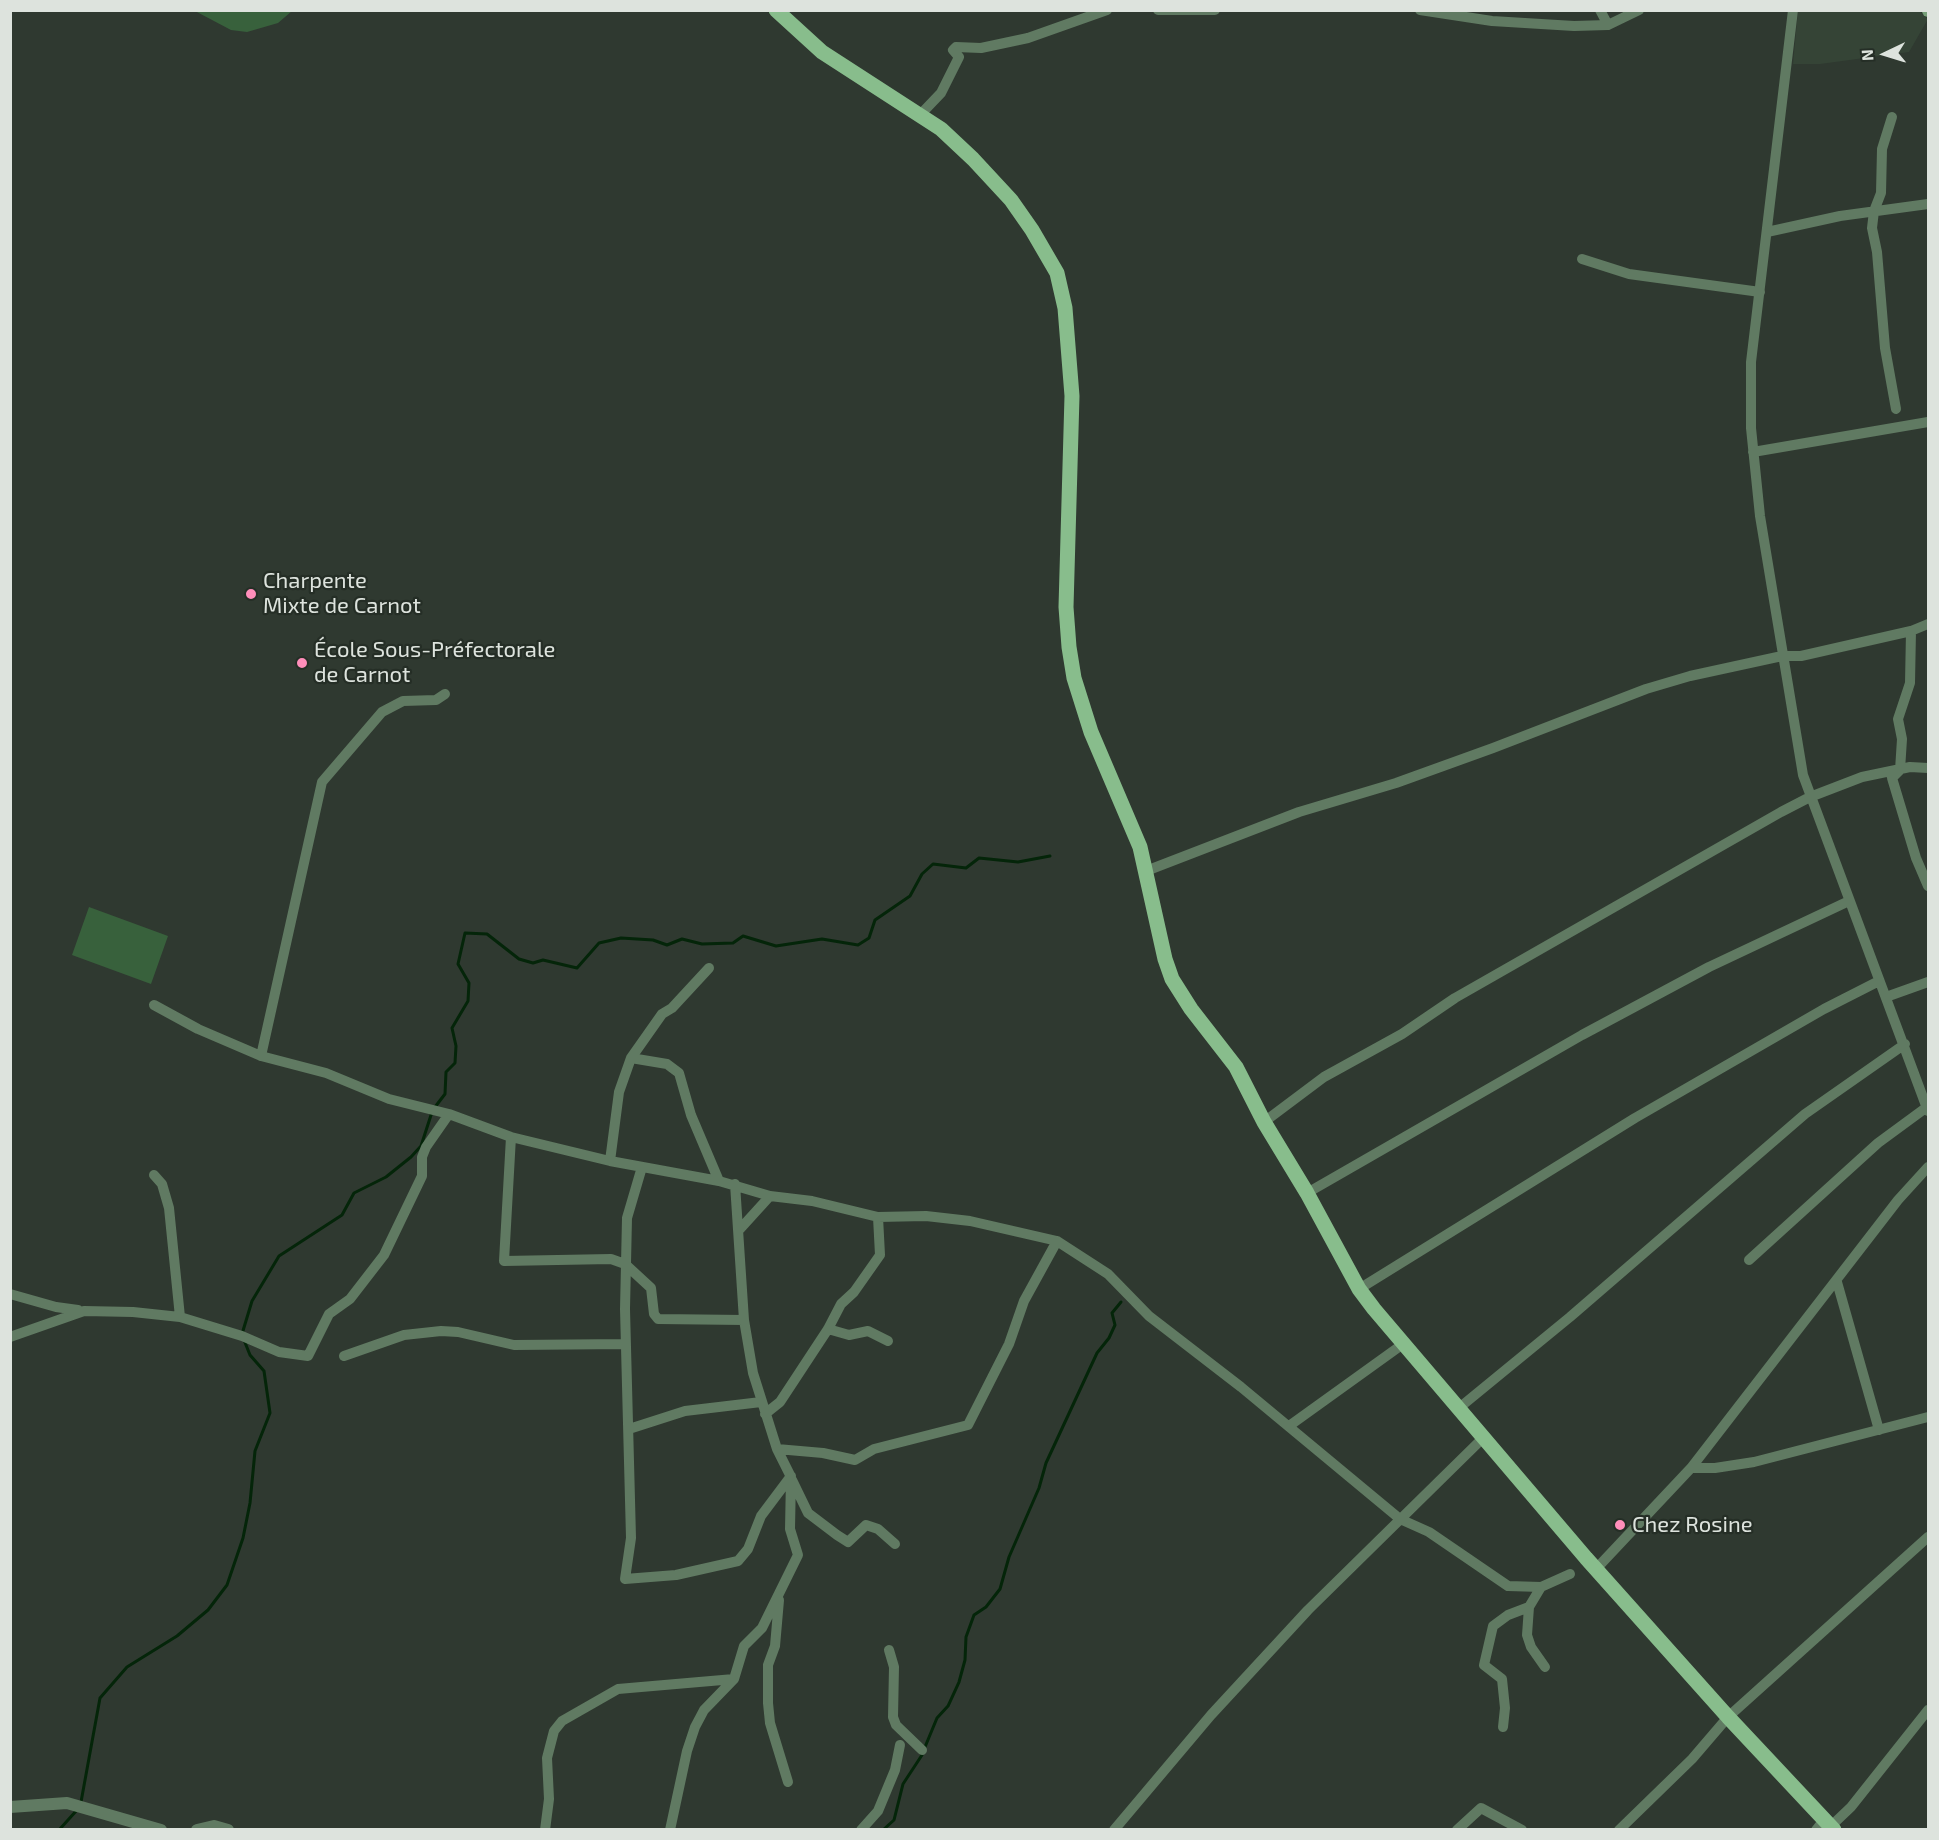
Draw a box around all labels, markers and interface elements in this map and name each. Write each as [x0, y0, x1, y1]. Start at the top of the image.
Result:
north arrow [1855, 24, 1915, 84]
text: N [1857, 49, 1876, 62]
place label: Charpente Mixte de Carnot [263, 568, 421, 620]
marker: Charpente Mixte de Carnot [244, 587, 258, 601]
place label: École Sous-Préfectorale de Carnot [314, 637, 555, 688]
marker: École Sous-Préfectorale de Carnot [295, 656, 309, 670]
place label: Chez Rosine [1632, 1512, 1752, 1538]
marker: Chez Rosine [1613, 1518, 1627, 1532]

